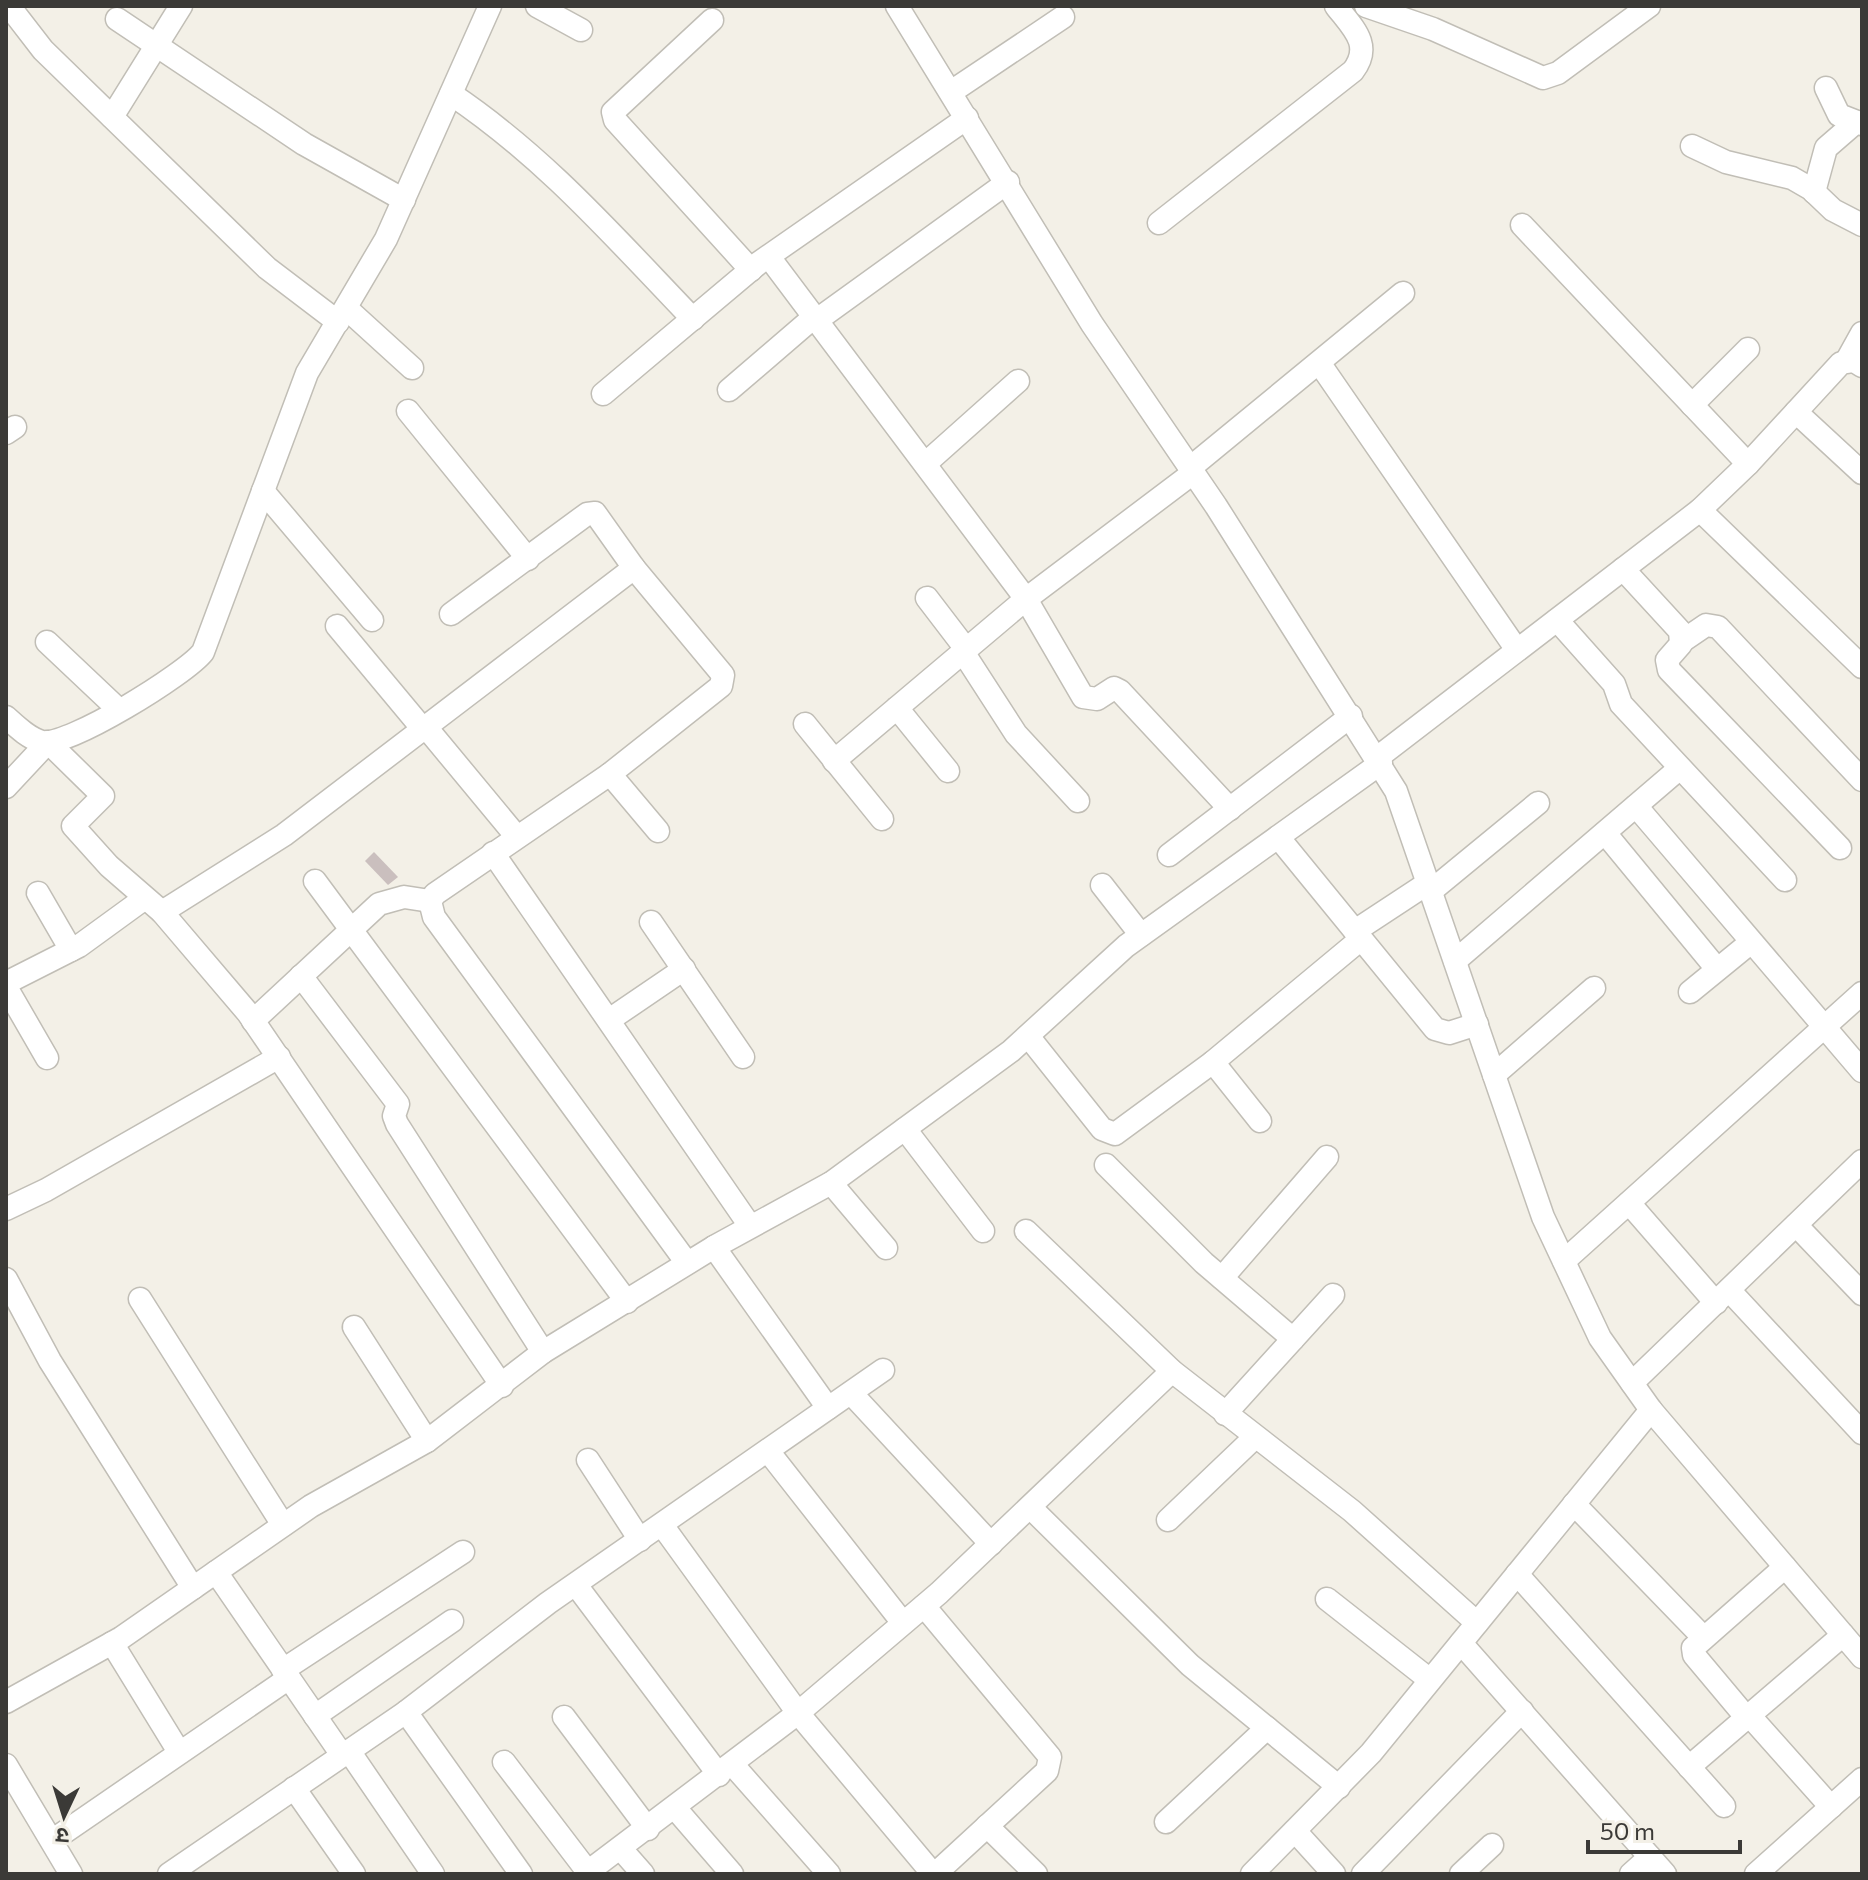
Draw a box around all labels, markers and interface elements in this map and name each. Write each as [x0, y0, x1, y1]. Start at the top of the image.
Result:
north arrow [24, 1776, 104, 1856]
scale bar [1588, 1804, 1740, 1854]
text: 50 m [1600, 1816, 1655, 1845]
text: उ [54, 1822, 70, 1850]

